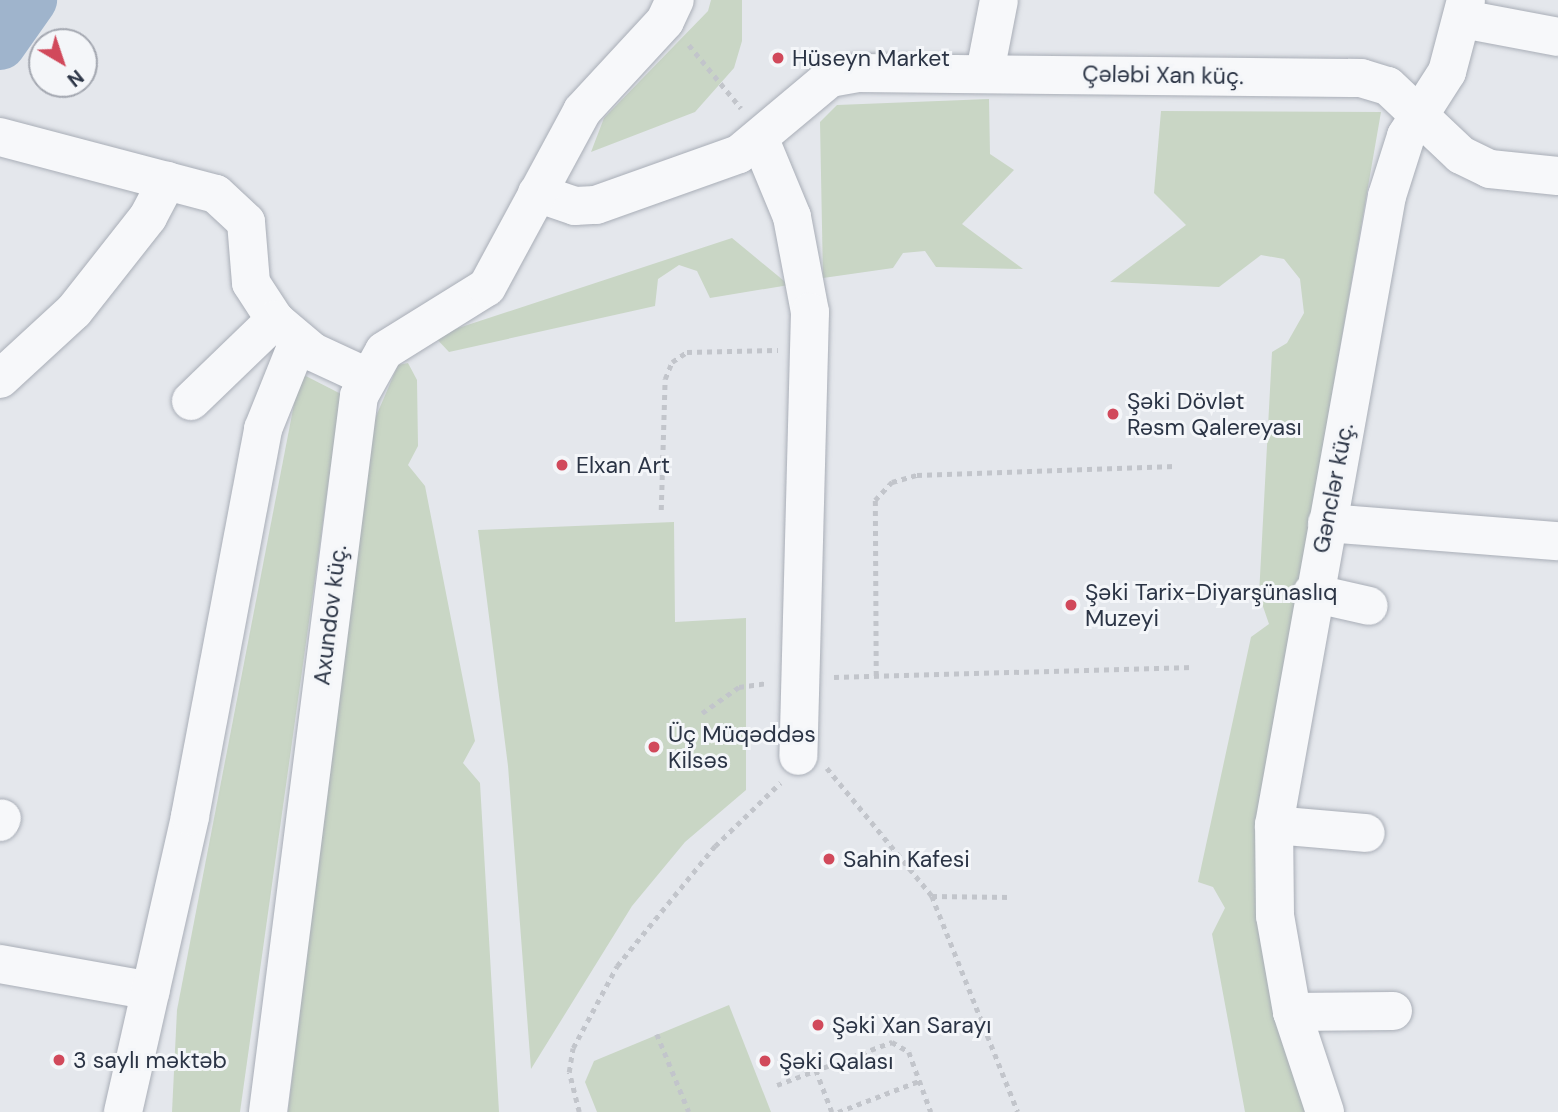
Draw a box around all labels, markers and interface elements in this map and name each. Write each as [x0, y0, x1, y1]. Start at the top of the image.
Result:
north arrow [28, 28, 98, 98]
place label: Hüseyn Market [792, 44, 950, 72]
marker: Hüseyn Market [770, 50, 786, 66]
street label: Çələbi Xan küç. [1082, 60, 1244, 90]
text: N [62, 64, 89, 92]
place label: Şəki Dövlət Rəsm Qalereyası [1127, 387, 1302, 441]
marker: Şəki Dövlət Rəsm Qalereyası [1105, 406, 1121, 422]
street label: Gənclər küç. [1307, 421, 1359, 555]
place label: Elxan Art [576, 451, 670, 479]
marker: Elxan Art [554, 457, 570, 473]
street label: Axundov küç. [308, 543, 352, 687]
place label: Şəki Tarix-Diyarşünaslıq Muzeyi [1085, 578, 1337, 632]
marker: Şəki Tarix-Diyarşünaslıq Muzeyi [1063, 597, 1079, 613]
place label: Üç Müqəddəs Kilsəs [668, 720, 816, 774]
marker: Üç Müqəddəs Kilsəs [646, 739, 662, 755]
place label: Sahin Kafesi [843, 845, 970, 873]
marker: Sahin Kafesi [821, 851, 837, 867]
place label: Şəki Xan Sarayı [832, 1011, 991, 1039]
marker: Şəki Xan Sarayı [810, 1017, 826, 1033]
place label: 3 saylı məktəb [73, 1046, 227, 1074]
place label: Şəki Qalası [779, 1047, 893, 1075]
marker: 3 saylı məktəb [51, 1052, 67, 1068]
marker: Şəki Qalası [757, 1053, 773, 1069]

